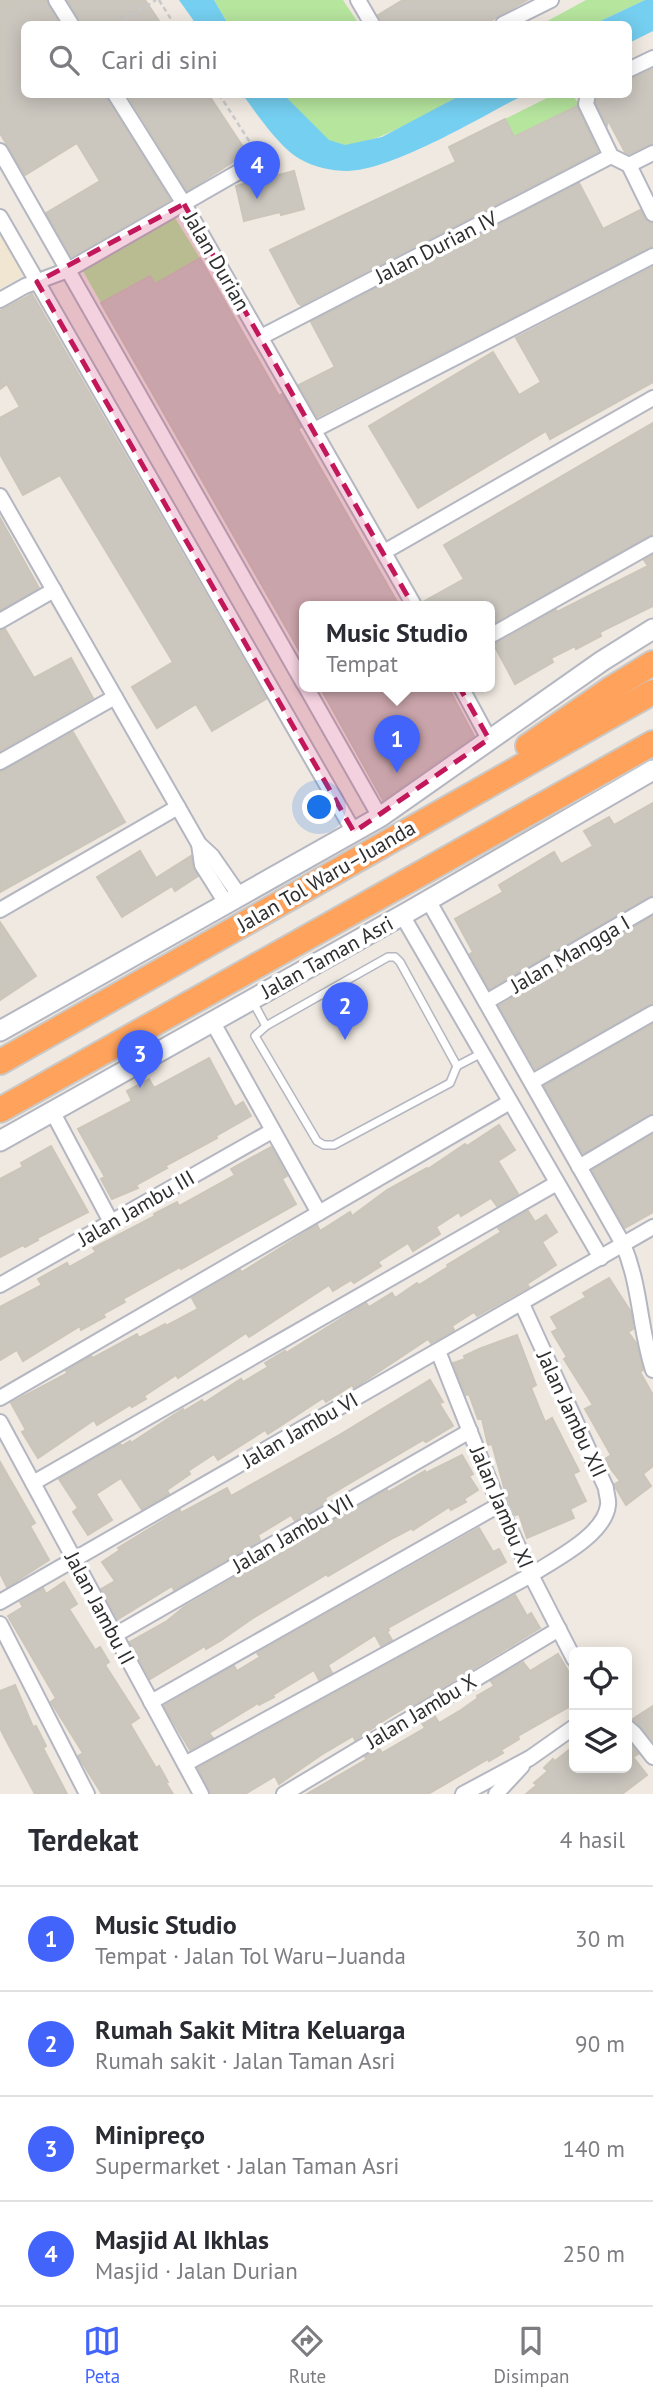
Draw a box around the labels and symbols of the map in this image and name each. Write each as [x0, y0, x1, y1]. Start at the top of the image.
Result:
pin: 4 [234, 141, 280, 199]
street label: Jalan Durian IV [369, 205, 502, 290]
street label: Jalan Durian [177, 206, 256, 315]
pin: 1 [374, 715, 420, 773]
your location [302, 790, 336, 824]
street label: Jalan Tol Waru–Juanda [231, 814, 420, 939]
street label: Jalan Mangga I [505, 909, 635, 1000]
street label: Jalan Taman Asri [255, 910, 398, 1005]
pin: 2 [322, 982, 368, 1040]
pin: 3 [117, 1030, 163, 1088]
street label: Jalan Jambu III [72, 1164, 199, 1253]
street label: Jalan Jambu XII [530, 1345, 613, 1482]
street label: Jalan Jambu VI [236, 1386, 363, 1475]
street label: Jalan Jambu XI [464, 1441, 540, 1572]
street label: Jalan Jambu VII [227, 1487, 358, 1579]
street label: Jalan Jambu II [58, 1546, 141, 1669]
street label: Jalan Jambu X [360, 1667, 481, 1755]

